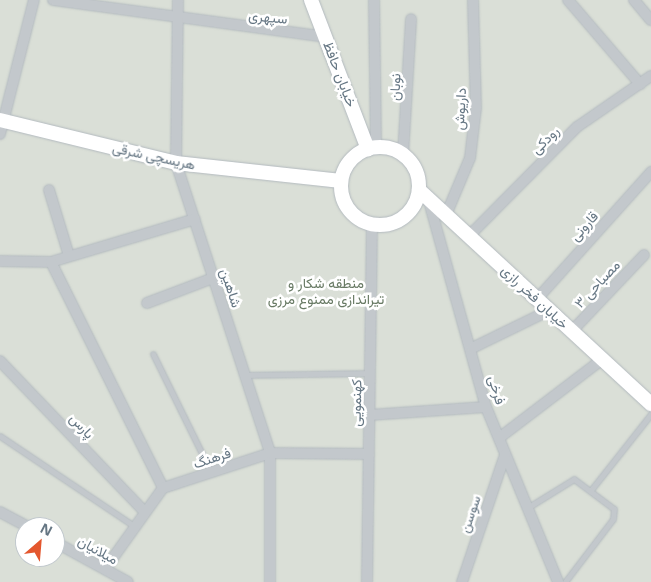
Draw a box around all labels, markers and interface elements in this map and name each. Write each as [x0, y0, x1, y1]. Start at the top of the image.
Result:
street label: سپهری [248, 7, 288, 27]
street label: خیابان حافظ [320, 39, 360, 109]
street label: نوبان [386, 73, 404, 101]
street label: داریوش [450, 87, 470, 131]
street label: رودکی [528, 123, 562, 157]
street label: هریسچی شرقی [111, 139, 197, 173]
street label: قارونی [566, 208, 602, 244]
street label: مصباحی ۳ [571, 257, 623, 311]
street label: خیابان فخر رازی [498, 262, 572, 332]
street label: شاهین [217, 266, 245, 310]
park label: منطقه شکار و تیراندازی ممنوع مرزی [268, 275, 384, 308]
street label: فرخی [485, 374, 509, 406]
street label: کهنمویی [347, 379, 365, 427]
street label: پارس [66, 410, 98, 442]
street label: فرهنگ [191, 444, 233, 472]
street label: سوسن [456, 493, 484, 535]
north arrow [15, 517, 65, 567]
text: N [37, 518, 56, 540]
street label: میلانیان [75, 532, 121, 568]

